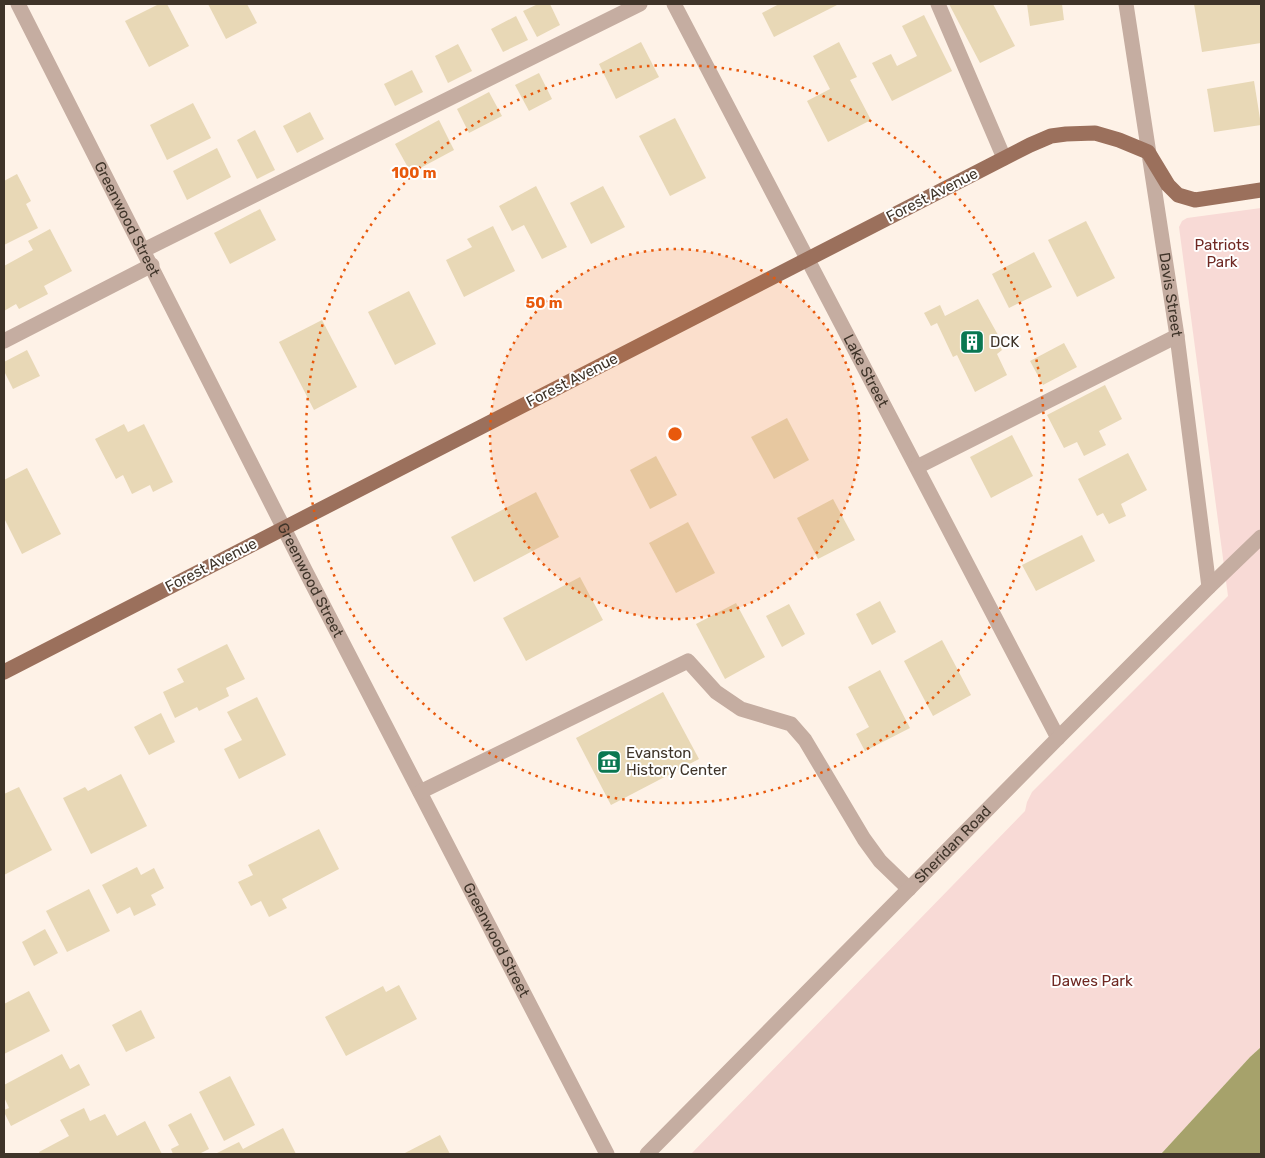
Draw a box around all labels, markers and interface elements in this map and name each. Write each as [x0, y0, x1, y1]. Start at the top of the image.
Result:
street label: Greenwood Street [90, 158, 164, 280]
text: 100 m [392, 164, 436, 182]
street label: Forest Avenue [883, 164, 981, 226]
park label: Patriots Park [1195, 236, 1250, 271]
street label: Davis Street [1155, 251, 1186, 338]
text: 50 m [526, 294, 562, 312]
building icon: DCK [959, 329, 985, 355]
street label: Lake Street [839, 331, 892, 410]
place label: DCK [990, 333, 1019, 351]
street label: Forest Avenue [523, 349, 621, 411]
centre of rings [666, 425, 684, 443]
street label: Greenwood Street [273, 520, 347, 641]
street label: Forest Avenue [162, 534, 260, 596]
place label: Evanston History Center [626, 744, 727, 779]
museum icon: Evanston History Center [596, 749, 622, 775]
street label: Sheridan Road [911, 802, 995, 887]
street label: Greenwood Street [459, 879, 533, 1000]
park label: Dawes Park [1051, 972, 1133, 990]

